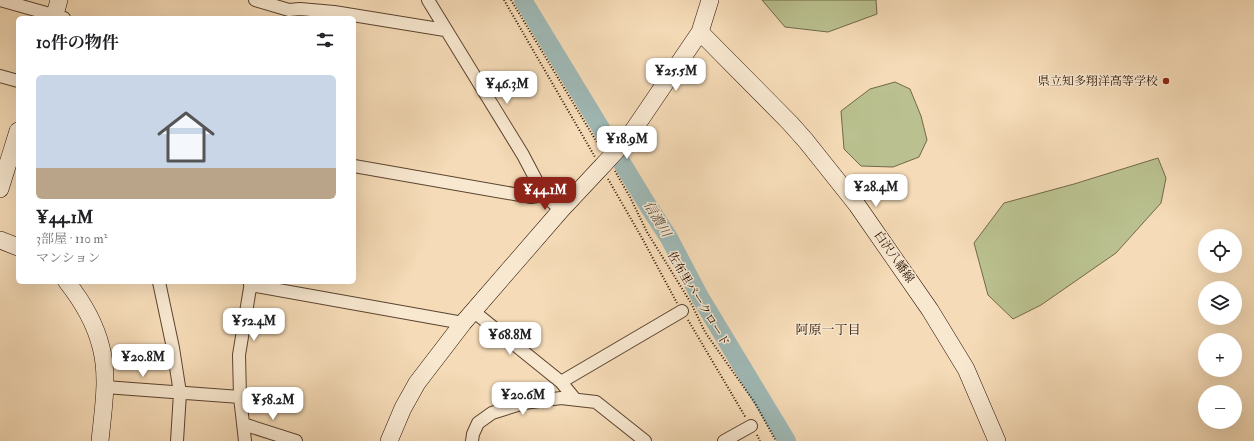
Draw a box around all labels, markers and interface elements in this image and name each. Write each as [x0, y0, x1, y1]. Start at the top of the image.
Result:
icon: filters [314, 29, 336, 51]
text: 10件の物件 [36, 32, 119, 53]
pin: ¥25.5M [643, 58, 709, 92]
text: ¥25.5M [655, 63, 697, 79]
pin: ¥46.3M [474, 71, 540, 105]
place label: 県立知多翔洋高等学校 [1038, 74, 1158, 89]
text: ¥46.3M [485, 76, 529, 92]
marker: 県立知多翔洋高等学校 [1161, 76, 1171, 86]
icon: home [150, 101, 222, 173]
pin: ¥18.9M [594, 126, 660, 160]
text: ¥18.9M [606, 131, 648, 147]
pin: ¥28.4M [843, 174, 909, 208]
pin: ¥44.1M [512, 177, 578, 211]
text: ¥28.4M [854, 179, 898, 195]
text: ¥44.1M [523, 182, 567, 198]
water label: 信濃川 [640, 198, 675, 242]
text: ¥44.1M [36, 207, 93, 228]
street label: 白沢八幡線 [871, 228, 917, 286]
map controls [1198, 229, 1242, 429]
button: locate [1198, 229, 1242, 273]
text: 3部屋 · 110 m² [36, 231, 107, 247]
street label: 佐布里パークロード [664, 249, 732, 349]
text: マンション [36, 250, 100, 266]
button: layers [1198, 281, 1242, 325]
pin: ¥52.4M [221, 308, 287, 342]
text: ¥52.4M [232, 313, 276, 329]
pin: ¥68.8M [477, 322, 543, 356]
district label: 阿原一丁目 [795, 322, 861, 338]
text: ¥68.8M [488, 327, 532, 343]
button: + [1198, 333, 1242, 377]
pin: ¥20.8M [110, 344, 176, 378]
text: ¥20.8M [121, 349, 165, 365]
pin: ¥20.6M [490, 382, 556, 416]
button: − [1198, 385, 1242, 429]
pin: ¥58.2M [240, 387, 306, 421]
text: ¥20.6M [501, 387, 545, 403]
text: ¥58.2M [251, 392, 295, 408]

